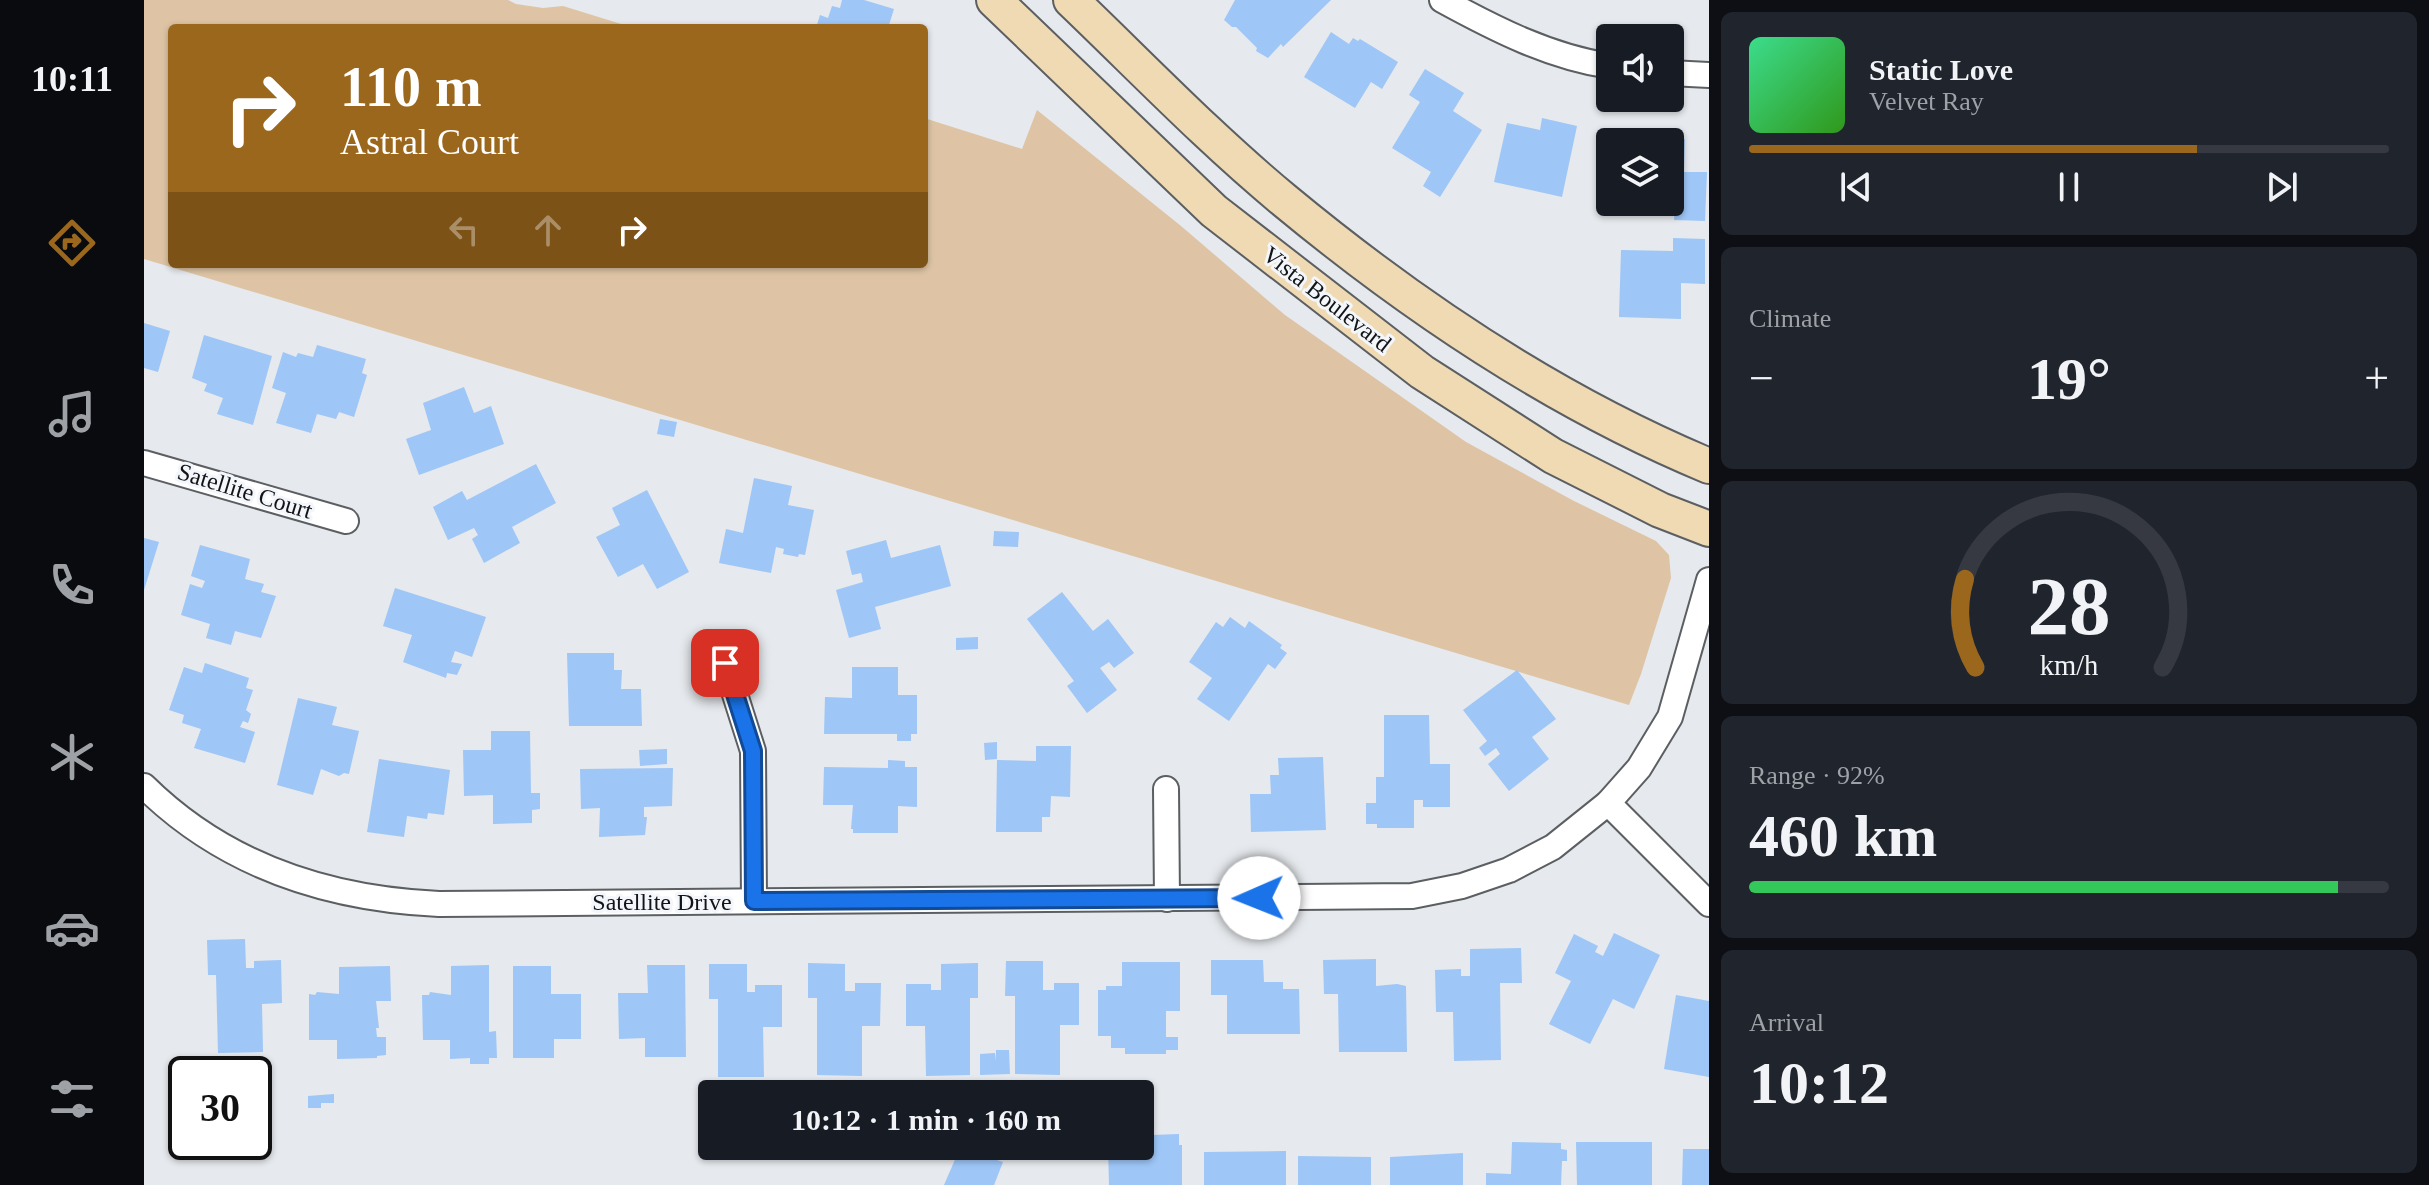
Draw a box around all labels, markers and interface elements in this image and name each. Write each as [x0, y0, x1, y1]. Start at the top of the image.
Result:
map controls [1596, 24, 1684, 216]
button: sound [1596, 24, 1684, 112]
text: Static Love [1869, 53, 2013, 86]
icon: right [208, 56, 312, 160]
text: 110 m [340, 56, 482, 118]
text: 10:11 [31, 59, 113, 99]
text: Velvet Ray [1869, 87, 1984, 116]
text: Astral Court [340, 122, 519, 162]
button: layers [1596, 128, 1684, 216]
icon: previous [1834, 165, 1878, 209]
icon: pause [2047, 165, 2091, 209]
icon: next [2260, 165, 2304, 209]
icon: left [442, 208, 486, 252]
icon: ahead [526, 208, 570, 252]
icon: right [610, 208, 654, 252]
icon: directions [44, 215, 100, 271]
street label: Vista Boulevard [1258, 241, 1396, 357]
text: Climate [1749, 304, 1831, 333]
text: 19° [2027, 346, 2111, 412]
text: − [1749, 354, 1774, 403]
text: + [2364, 354, 2389, 403]
icon: music [44, 386, 100, 442]
street label: Satellite Court [175, 458, 316, 524]
icon: phone [44, 557, 100, 613]
text: 28 [2027, 560, 2111, 652]
pin [691, 629, 759, 697]
icon: arrive [703, 641, 747, 685]
text: km/h [2040, 651, 2098, 682]
icon: climate [44, 729, 100, 785]
text: Range · 92% [1749, 761, 1885, 790]
text: 460 km [1749, 803, 1937, 869]
position arrow [1217, 856, 1301, 940]
street label: Satellite Drive [592, 889, 732, 915]
icon: car [44, 900, 100, 956]
text: Arrival [1749, 1008, 1824, 1037]
text: 10:12 [1749, 1050, 1889, 1116]
speed limit sign: 30 [168, 1056, 272, 1160]
icon: filters [44, 1071, 100, 1127]
text: 10:12 · 1 min · 160 m [791, 1103, 1061, 1136]

